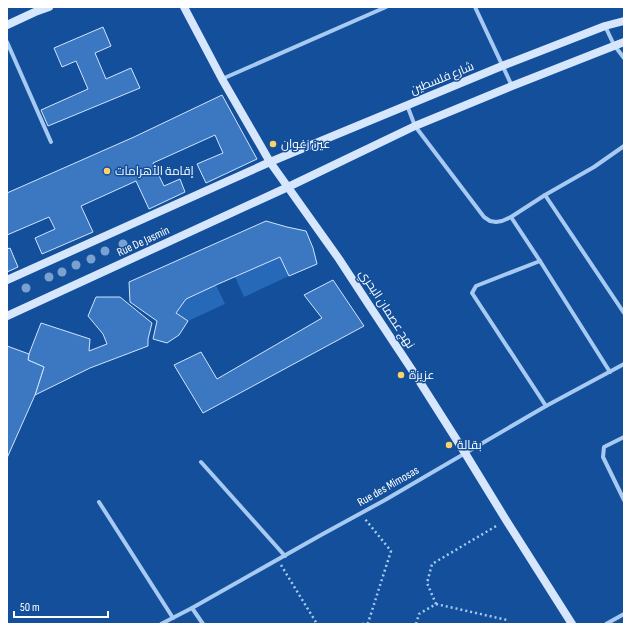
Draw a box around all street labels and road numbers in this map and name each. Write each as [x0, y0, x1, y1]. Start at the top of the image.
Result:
street label: شارع فلسطين [408, 59, 476, 98]
street label: Rue De Jasmin [114, 223, 172, 260]
street label: نهج عصمان البحري [354, 267, 418, 353]
street label: Rue des Mimosas [355, 463, 422, 510]

